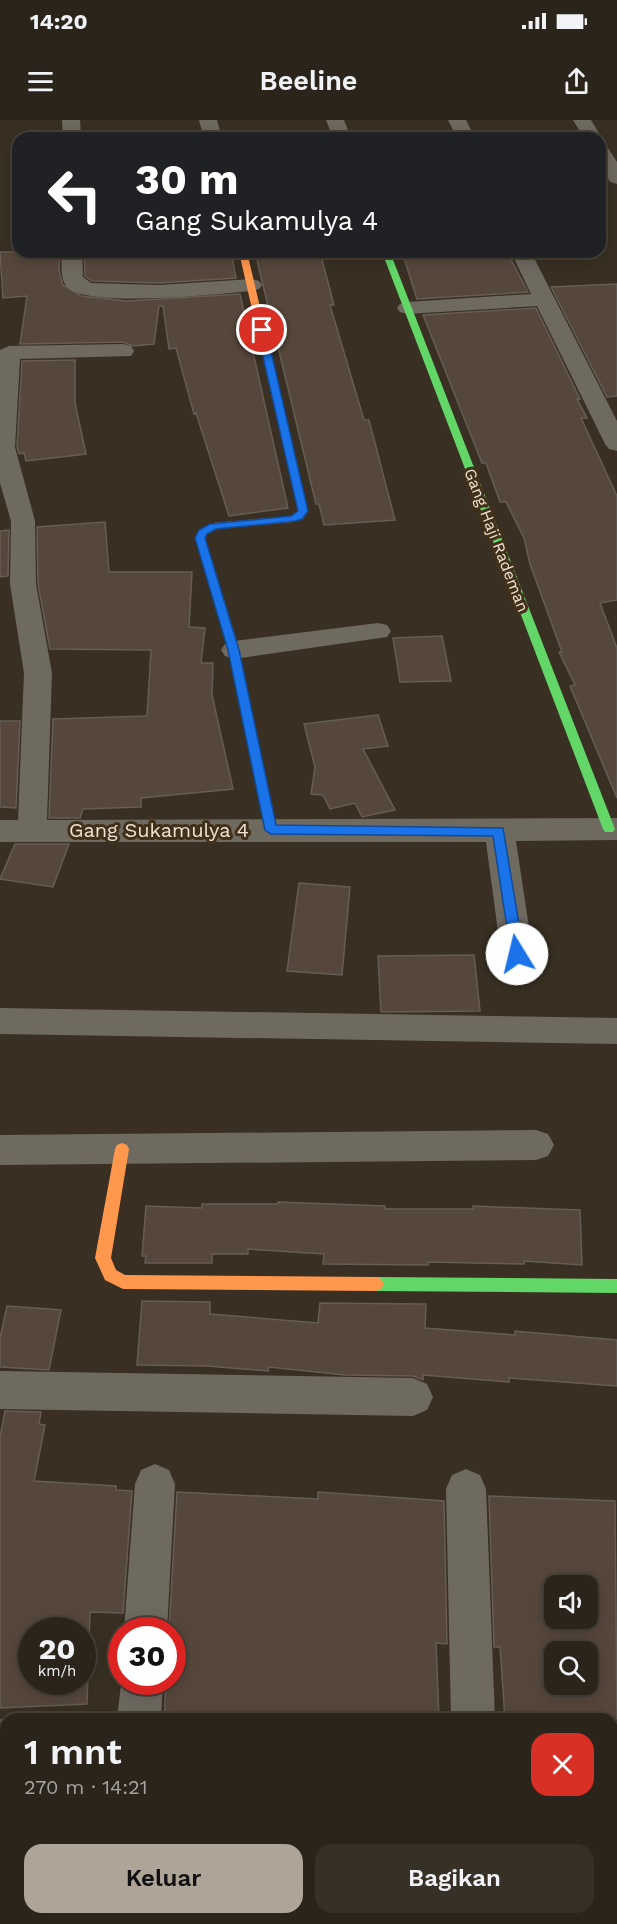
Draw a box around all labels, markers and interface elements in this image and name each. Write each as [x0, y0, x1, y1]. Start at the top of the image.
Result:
text: 14:20 [30, 9, 88, 34]
icon: menu [24, 65, 57, 98]
text: Beeline [260, 65, 357, 97]
icon: share [560, 65, 593, 98]
text: 30 m [135, 155, 239, 204]
icon: left [36, 156, 114, 234]
text: Gang Sukamulya 4 [135, 205, 378, 237]
pin [236, 304, 287, 355]
icon: arrive [245, 313, 278, 346]
street label: Gang Haji Rademan [460, 466, 533, 615]
street label: Gang Sukamulya 4 [69, 818, 249, 842]
position arrow [485, 922, 549, 986]
map controls [544, 1575, 598, 1695]
button: sound [544, 1575, 598, 1629]
speed limit sign: 30 [108, 1617, 186, 1695]
text: 20 [38, 1631, 76, 1666]
button: search [544, 1641, 598, 1695]
text: km/h [38, 1662, 76, 1680]
text: 1 mnt [24, 1731, 122, 1773]
button: close [531, 1733, 594, 1796]
text: 270 m · 14:21 [24, 1775, 148, 1799]
button: Keluar [24, 1844, 303, 1913]
button: Bagikan [315, 1844, 594, 1913]

